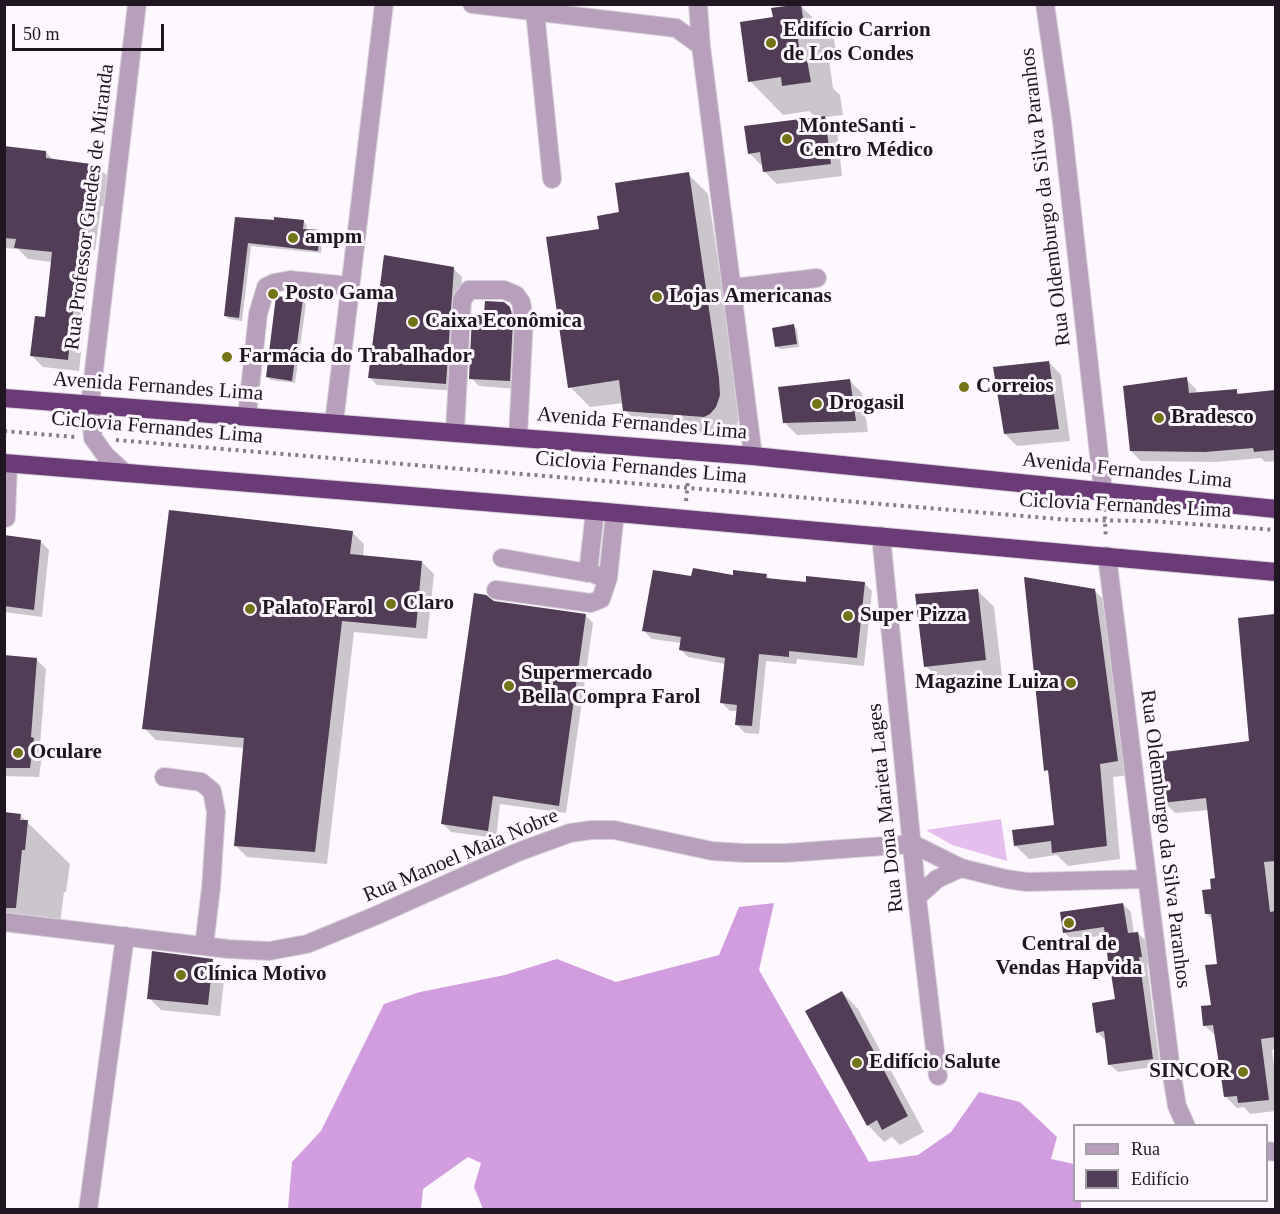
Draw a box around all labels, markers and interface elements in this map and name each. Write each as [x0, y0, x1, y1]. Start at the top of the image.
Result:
scale bar [15, 12, 166, 50]
place label: Edifício Carrion de Los Condes [783, 18, 931, 68]
text: 50 m [23, 24, 60, 44]
marker: Edifício Carrion de Los Condes [764, 36, 778, 50]
street label: Rua Oldemburgo da Silva Paranhos [1015, 46, 1077, 348]
street label: Rua Professor Guedes de Miranda [60, 62, 120, 352]
place label: MonteSanti - Centro Médico [799, 114, 933, 164]
marker: MonteSanti - Centro Médico [780, 132, 794, 146]
place label: ampm [305, 225, 362, 251]
marker: ampm [286, 231, 300, 245]
place label: Posto Gama [285, 281, 394, 307]
place label: Lojas Americanas [669, 284, 832, 310]
marker: Posto Gama [266, 287, 280, 301]
marker: Lojas Americanas [650, 290, 664, 304]
place label: Caixa Econômica [425, 309, 582, 335]
marker: Caixa Econômica [406, 315, 420, 329]
place label: Farmácia do Trabalhador [239, 344, 472, 370]
marker: Farmácia do Trabalhador [220, 350, 234, 364]
street label: Avenida Fernandes Lima [52, 367, 264, 407]
place label: Correios [976, 374, 1054, 400]
marker: Correios [957, 380, 971, 394]
place label: Drogasil [829, 391, 904, 417]
marker: Drogasil [810, 397, 824, 411]
street label: Avenida Fernandes Lima [536, 402, 748, 446]
place label: Bradesco [1171, 405, 1254, 431]
street label: Ciclovia Fernandes Lima [50, 406, 264, 450]
marker: Bradesco [1152, 411, 1166, 425]
street label: Ciclovia Fernandes Lima [534, 446, 748, 490]
street label: Avenida Fernandes Lima [1021, 447, 1233, 495]
street label: Ciclovia Fernandes Lima [1018, 488, 1232, 524]
place label: Claro [403, 591, 454, 617]
place label: Palato Farol [262, 596, 373, 622]
marker: Claro [384, 597, 398, 611]
marker: Palato Farol [243, 602, 257, 616]
place label: Super Pizza [860, 603, 967, 629]
marker: Super Pizza [841, 609, 855, 623]
place label: Supermercado Bella Compra Farol [521, 661, 700, 711]
place label: Magazine Luiza [915, 670, 1059, 696]
marker: Magazine Luiza [1064, 676, 1078, 690]
marker: Supermercado Bella Compra Farol [502, 679, 516, 693]
street label: Rua Oldemburgo da Silva Paranhos [1134, 688, 1196, 990]
street label: Rua Dona Marieta Lages [862, 702, 910, 914]
place label: Oculare [30, 740, 102, 766]
marker: Oculare [11, 746, 25, 760]
street label: Rua Manoel Maia Nobre [360, 804, 562, 908]
marker: Central de Vendas Hapvida [1062, 916, 1076, 930]
place label: Central de Vendas Hapvida [996, 932, 1142, 982]
place label: Clínica Motivo [193, 962, 327, 988]
marker: Clínica Motivo [174, 968, 188, 982]
place label: Edifício Salute [869, 1050, 1000, 1076]
marker: Edifício Salute [850, 1056, 864, 1070]
place label: SINCOR [1149, 1059, 1231, 1085]
marker: SINCOR [1236, 1065, 1250, 1079]
legend [1073, 1124, 1268, 1202]
text: Rua [1131, 1139, 1160, 1159]
text: Edifício [1131, 1169, 1189, 1189]

